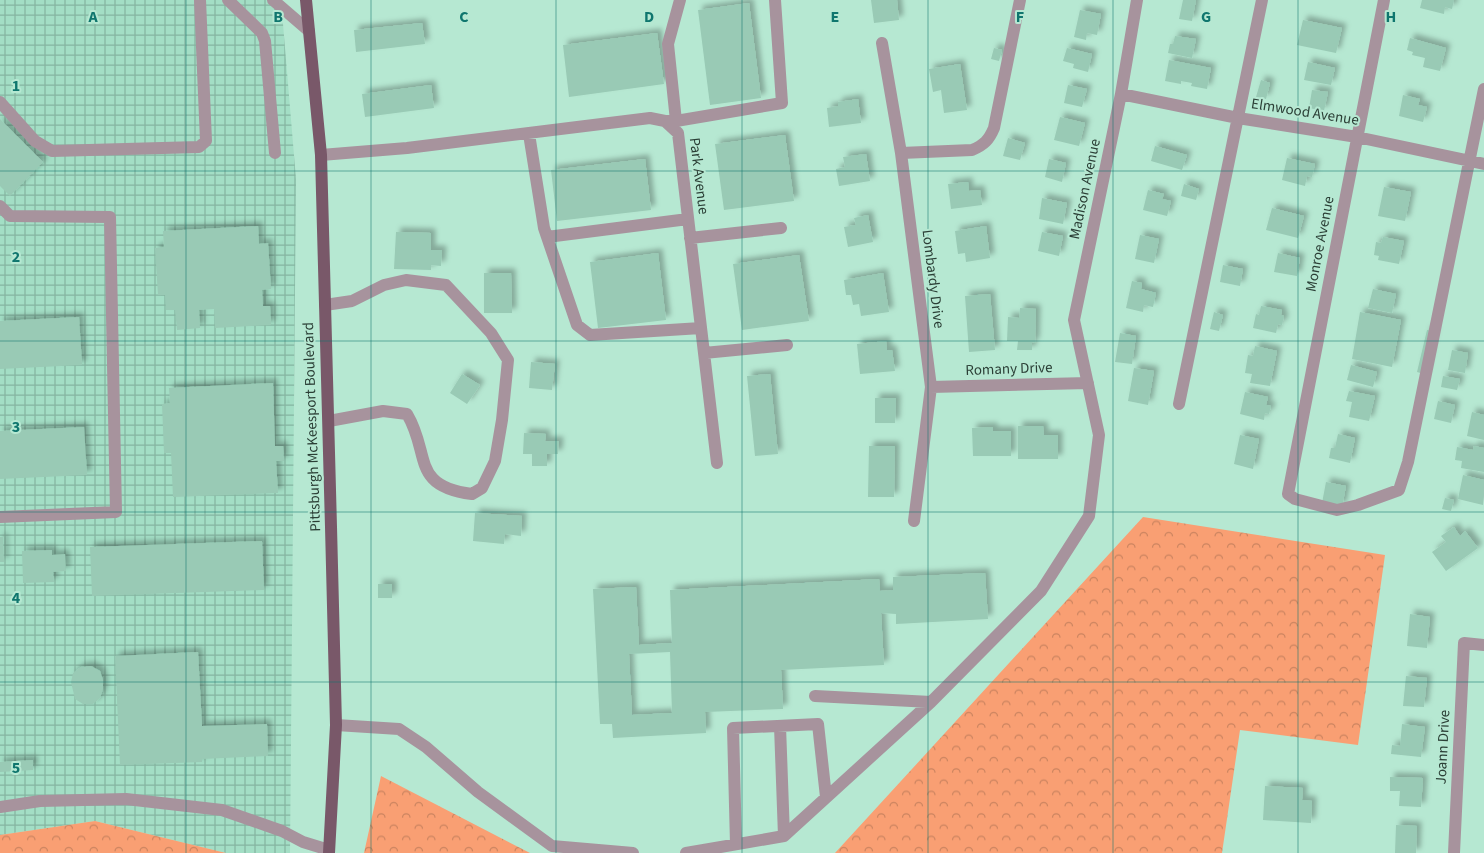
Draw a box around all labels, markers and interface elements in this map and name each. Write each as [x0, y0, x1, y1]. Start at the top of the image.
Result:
text: A [87, 6, 98, 28]
text: B [273, 6, 283, 28]
text: C [459, 6, 469, 28]
text: D [644, 6, 654, 28]
text: E [831, 6, 839, 28]
text: F [1016, 6, 1024, 28]
text: G [1201, 6, 1211, 28]
text: H [1386, 6, 1396, 28]
text: 1 [12, 75, 20, 97]
street label: Elmwood Avenue [1250, 93, 1360, 131]
street label: Park Avenue [684, 136, 714, 216]
street label: Madison Avenue [1064, 137, 1106, 241]
street label: Monroe Avenue [1300, 194, 1340, 294]
street label: Lombardy Drive [917, 228, 949, 330]
text: 2 [12, 246, 20, 268]
street label: Pittsburgh McKeesport Boulevard [298, 322, 326, 532]
street label: Romany Drive [965, 357, 1053, 381]
text: 3 [12, 416, 20, 438]
text: 4 [12, 587, 21, 609]
street label: Joann Drive [1431, 709, 1455, 785]
text: 5 [12, 757, 20, 779]

